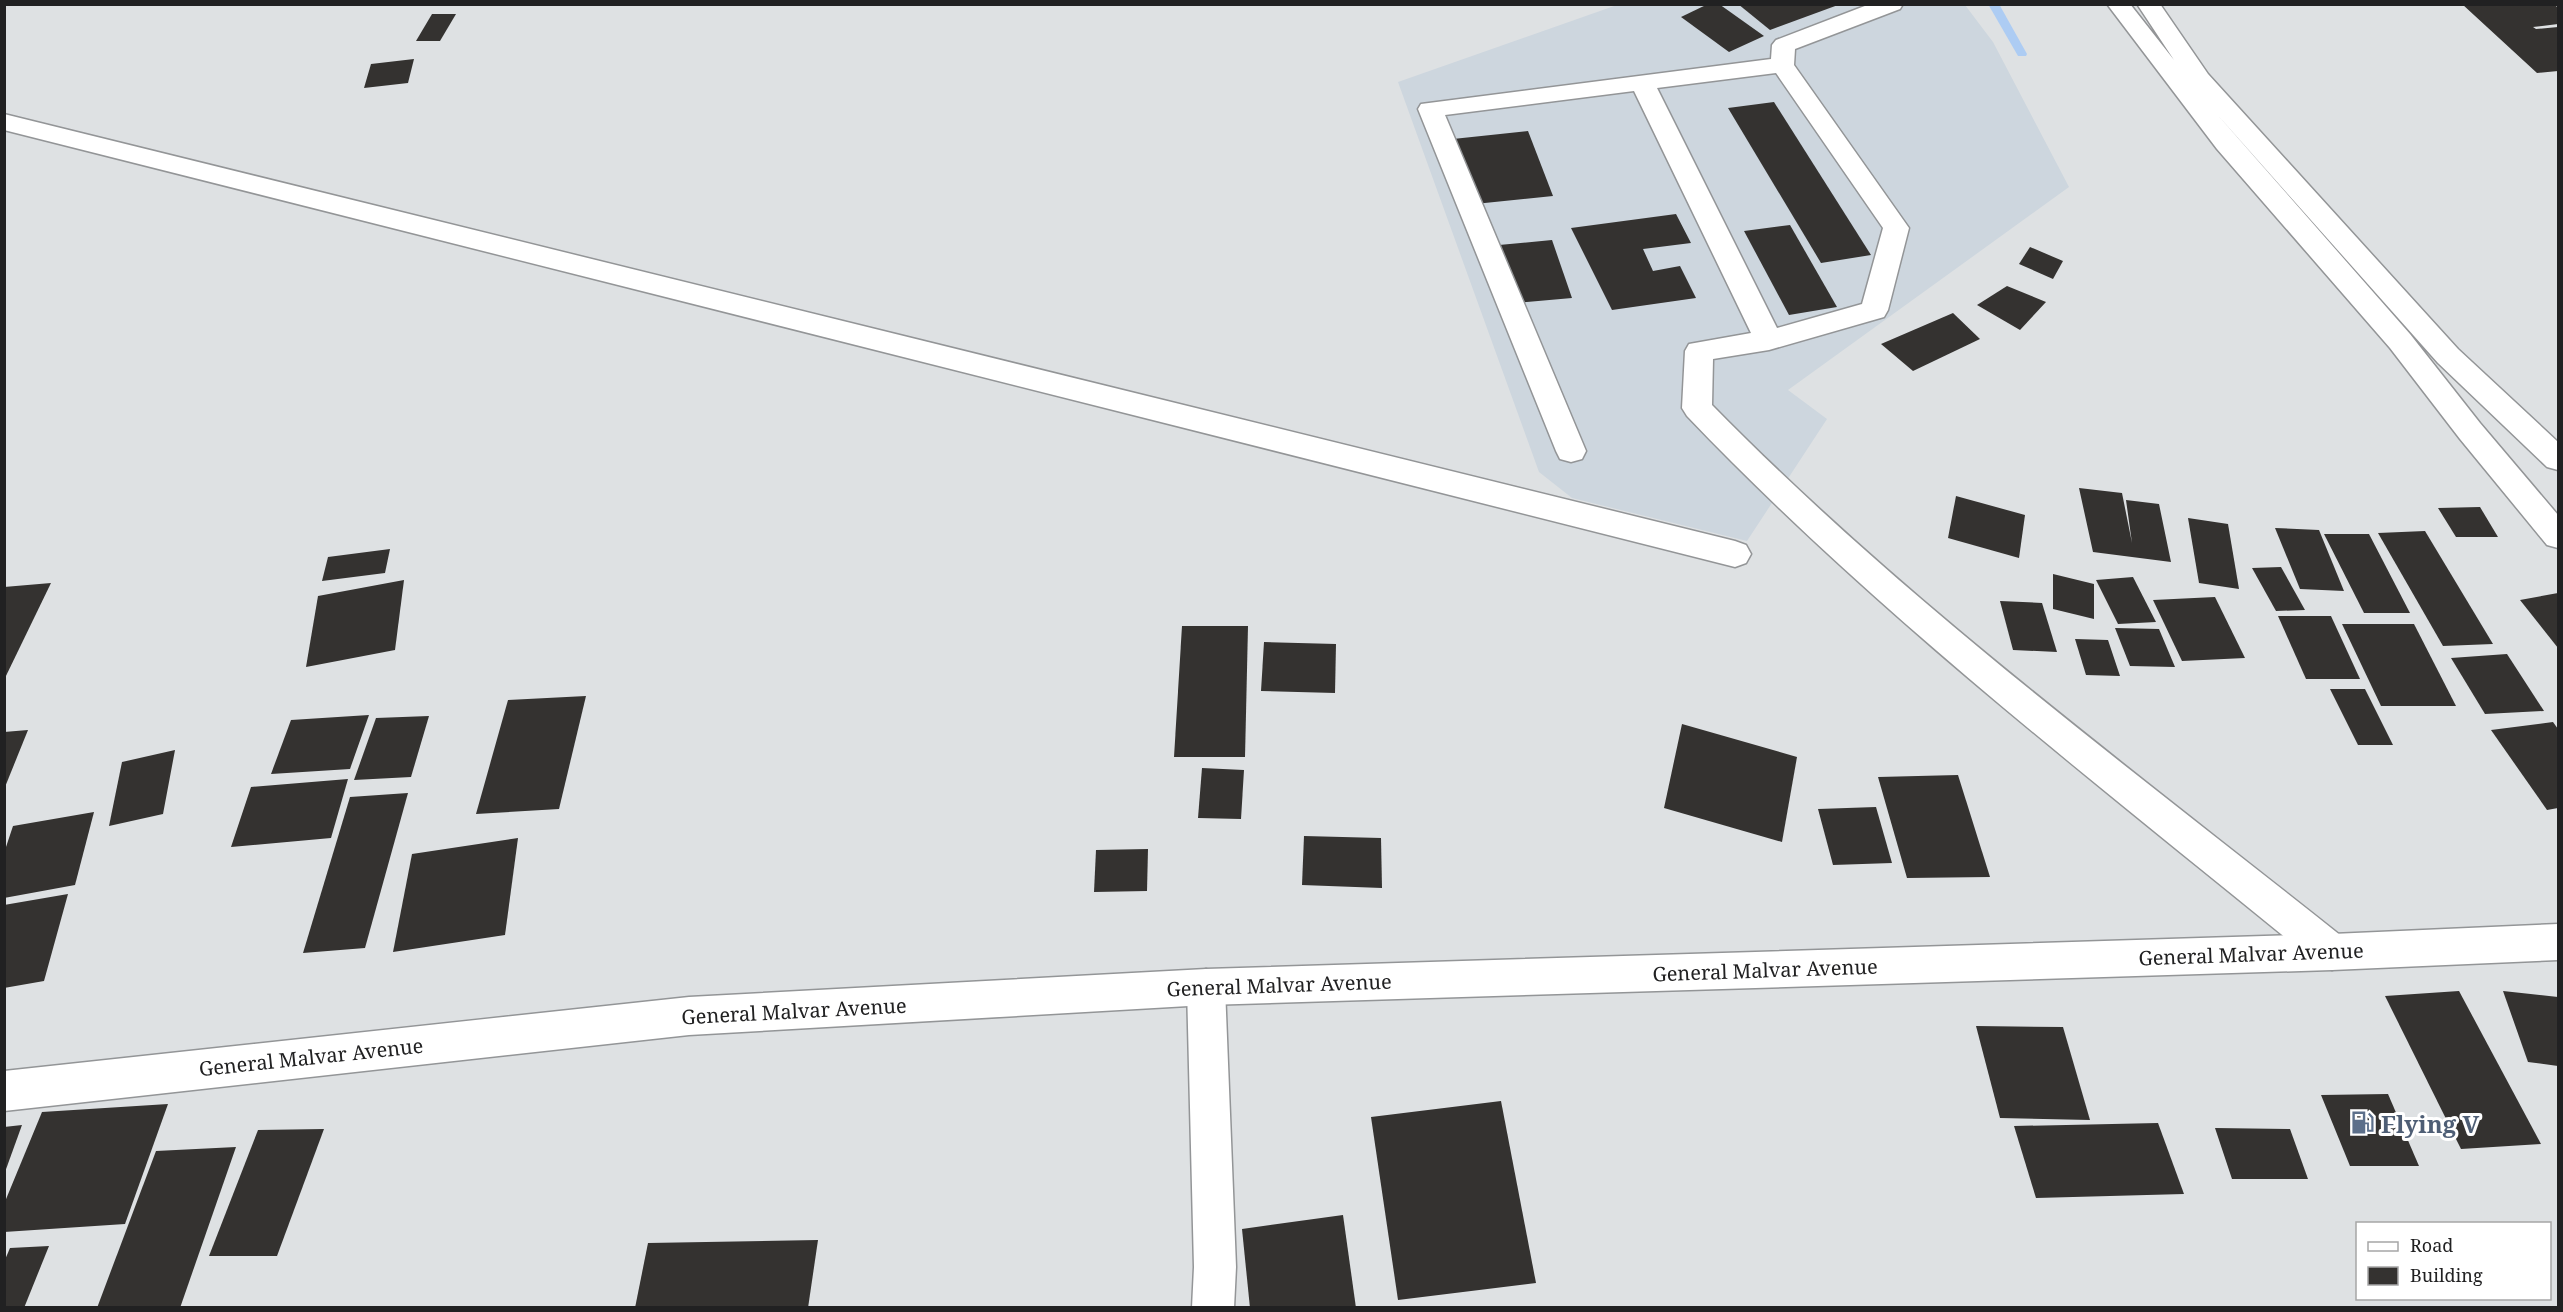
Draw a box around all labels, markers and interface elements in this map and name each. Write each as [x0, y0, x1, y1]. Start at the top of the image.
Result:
street label: General Malvar Avenue [2138, 937, 2364, 971]
street label: General Malvar Avenue [1652, 953, 1878, 987]
street label: General Malvar Avenue [1166, 968, 1392, 1002]
street label: General Malvar Avenue [681, 992, 907, 1030]
street label: General Malvar Avenue [197, 1032, 425, 1082]
place label: Flying V [2381, 1107, 2479, 1140]
fuel station icon: Flying V [2350, 1110, 2376, 1136]
legend [2356, 1222, 2551, 1300]
text: Road [2410, 1233, 2453, 1257]
text: Building [2410, 1263, 2483, 1287]

